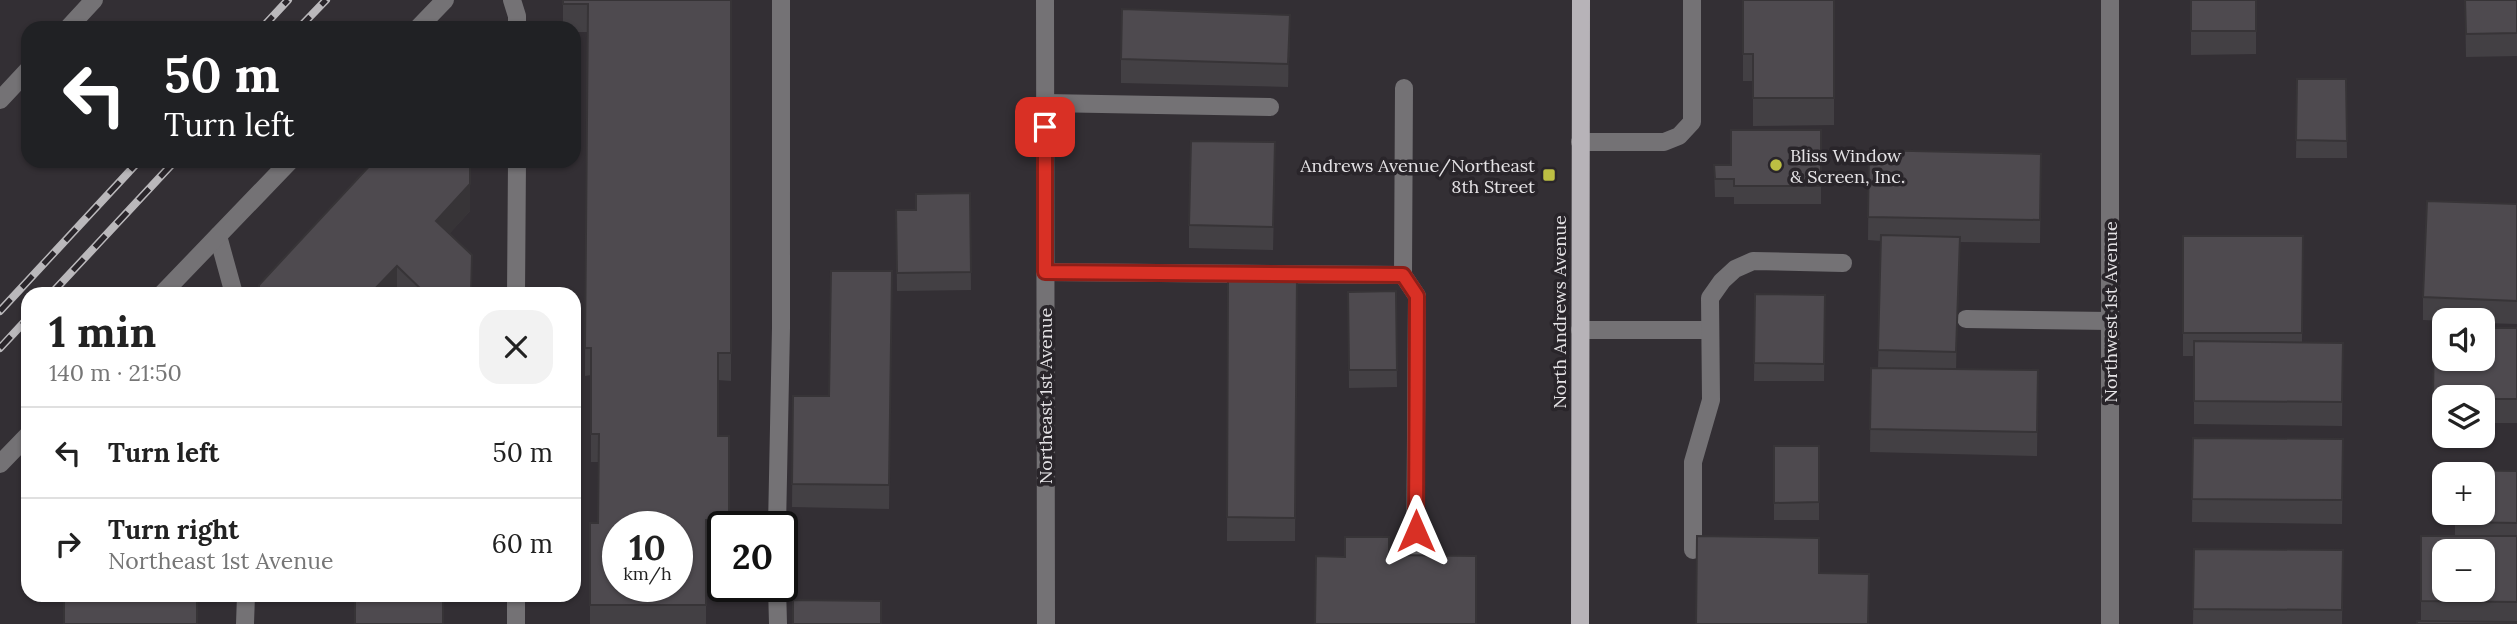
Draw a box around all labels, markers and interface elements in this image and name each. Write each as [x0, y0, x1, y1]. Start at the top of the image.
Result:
text: 50 m [164, 43, 280, 105]
icon: left [49, 49, 140, 140]
pin [1015, 97, 1075, 157]
text: Turn left [164, 104, 294, 145]
icon: arrive [1026, 108, 1064, 146]
place label: Bliss Window & Screen, Inc. [1790, 144, 1905, 188]
place label: Andrews Avenue/Northeast 8th Street [1299, 154, 1535, 198]
marker: Bliss Window & Screen, Inc. [1768, 157, 1784, 173]
marker: Andrews Avenue/Northeast 8th Street [1541, 167, 1557, 183]
street label: North Andrews Avenue [1548, 215, 1571, 409]
street label: Northwest 1st Avenue [2099, 221, 2122, 403]
text: 1 min [49, 305, 156, 359]
street label: Northeast 1st Avenue [1034, 308, 1057, 484]
map controls [2432, 308, 2495, 602]
button: sound [2432, 308, 2495, 371]
button: close [479, 310, 553, 384]
text: 140 m · 21:50 [49, 358, 182, 387]
button: layers [2432, 385, 2495, 448]
icon: left [49, 434, 87, 472]
text: Turn left [108, 436, 219, 469]
text: 50 m [493, 436, 553, 469]
button: + [2432, 462, 2495, 525]
position arrow [1379, 494, 1453, 568]
speed limit sign: 20 [707, 511, 798, 602]
text: Turn right [108, 513, 239, 546]
icon: right [49, 525, 87, 563]
text: 10 [629, 525, 666, 570]
text: 60 m [492, 527, 553, 560]
button: − [2432, 539, 2495, 602]
text: Northeast 1st Avenue [108, 546, 333, 575]
text: km/h [623, 562, 672, 585]

